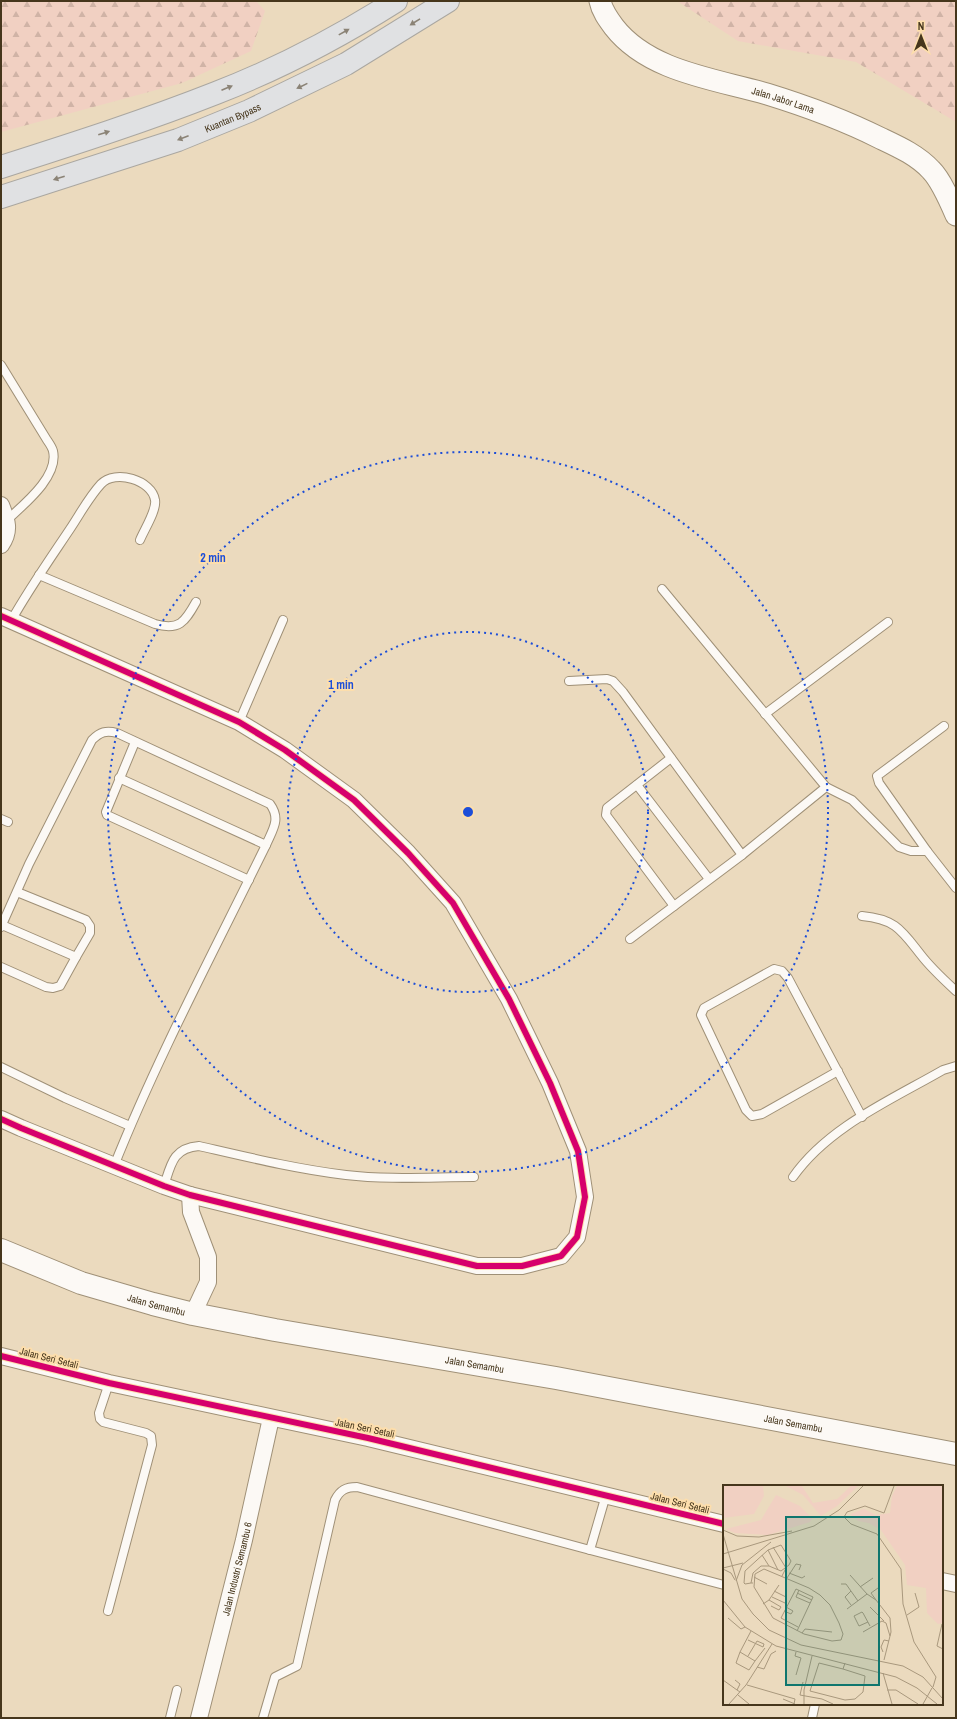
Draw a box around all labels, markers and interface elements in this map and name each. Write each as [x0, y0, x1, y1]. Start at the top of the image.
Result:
north arrow [901, 16, 941, 56]
one-way arrow [409, 18, 421, 25]
text: N [918, 19, 924, 33]
one-way arrow [338, 28, 349, 35]
one-way arrow [296, 82, 307, 89]
street label: Jalan Jabor Lama [750, 84, 817, 116]
one-way arrow [221, 85, 233, 91]
street label: Kuantan Bypass [203, 100, 263, 135]
one-way arrow [99, 130, 111, 136]
one-way arrow [176, 136, 188, 142]
one-way arrow [53, 175, 65, 181]
text: 2 min [200, 550, 226, 566]
text: 1 min [328, 677, 354, 693]
centre of rings [461, 805, 475, 819]
street label: Jalan Semambu [126, 1290, 187, 1318]
street label: Jalan Seri Setali [18, 1344, 80, 1372]
street label: Jalan Semambu [444, 1353, 505, 1376]
street label: Jalan Semambu [763, 1411, 824, 1435]
street label: Jalan Seri Setali [334, 1415, 396, 1441]
inset map [723, 1485, 943, 1705]
street label: Jalan Seri Setali [649, 1489, 711, 1517]
street label: Jalan Industri Semambu 6 [219, 1520, 254, 1617]

